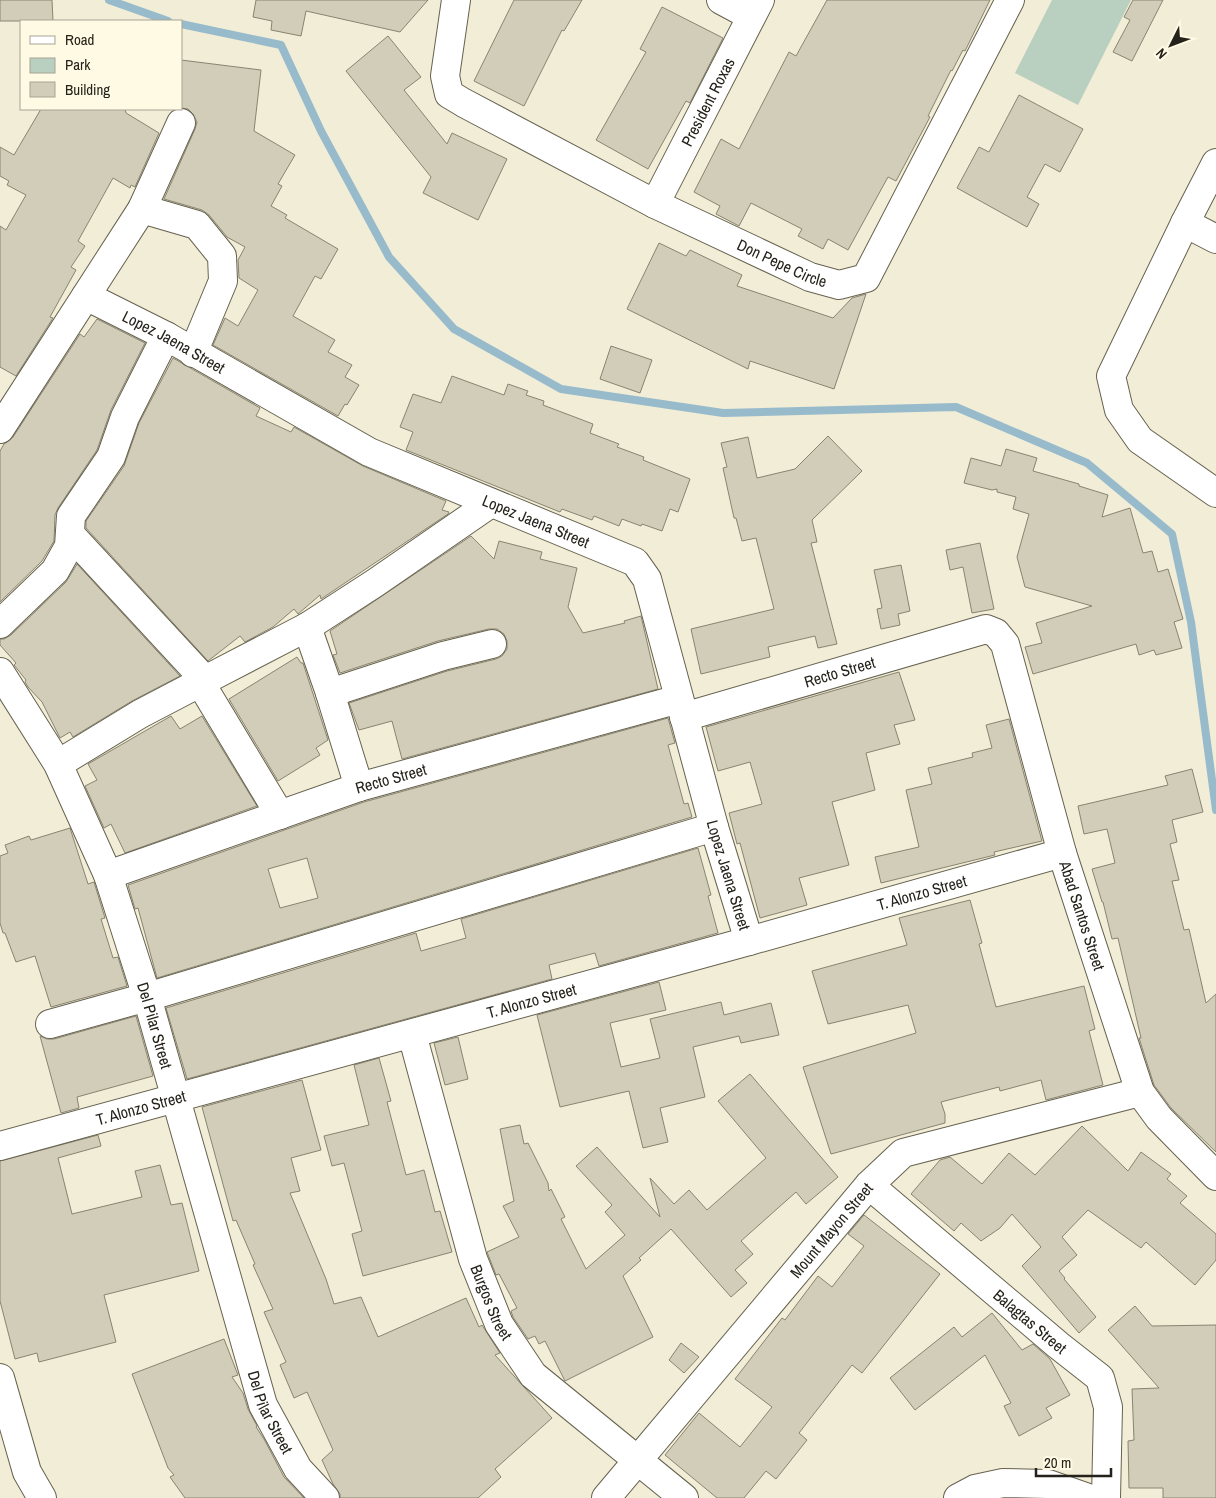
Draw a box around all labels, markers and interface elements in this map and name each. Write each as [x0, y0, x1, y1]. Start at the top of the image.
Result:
legend [20, 20, 182, 110]
north arrow [1146, 20, 1196, 70]
text: Road [65, 29, 94, 50]
text: N [1152, 45, 1171, 63]
text: Park [65, 54, 91, 75]
street label: President Roxas [676, 54, 740, 150]
text: Building [65, 79, 110, 100]
street label: Don Pepe Circle [734, 233, 829, 292]
street label: Lopez Jaena Street [119, 305, 229, 379]
street label: Lopez Jaena Street [479, 489, 593, 553]
street label: Recto Street [801, 651, 878, 692]
street label: Recto Street [353, 758, 429, 799]
street label: Lopez Jaena Street [702, 818, 756, 933]
street label: Abad Santos Street [1054, 857, 1111, 973]
street label: T. Alonzo Street [874, 869, 969, 915]
street label: T. Alonzo Street [484, 978, 579, 1023]
street label: Del Pilar Street [132, 979, 178, 1071]
street label: T. Alonzo Street [94, 1085, 188, 1130]
street label: Mount Mayon Street [785, 1177, 878, 1282]
street label: Burgos Street [465, 1261, 518, 1345]
street label: Balagtas Street [989, 1284, 1072, 1359]
street label: Del Pilar Street [243, 1368, 299, 1458]
scale bar [1036, 1446, 1111, 1478]
text: 20 m [1044, 1452, 1071, 1473]

